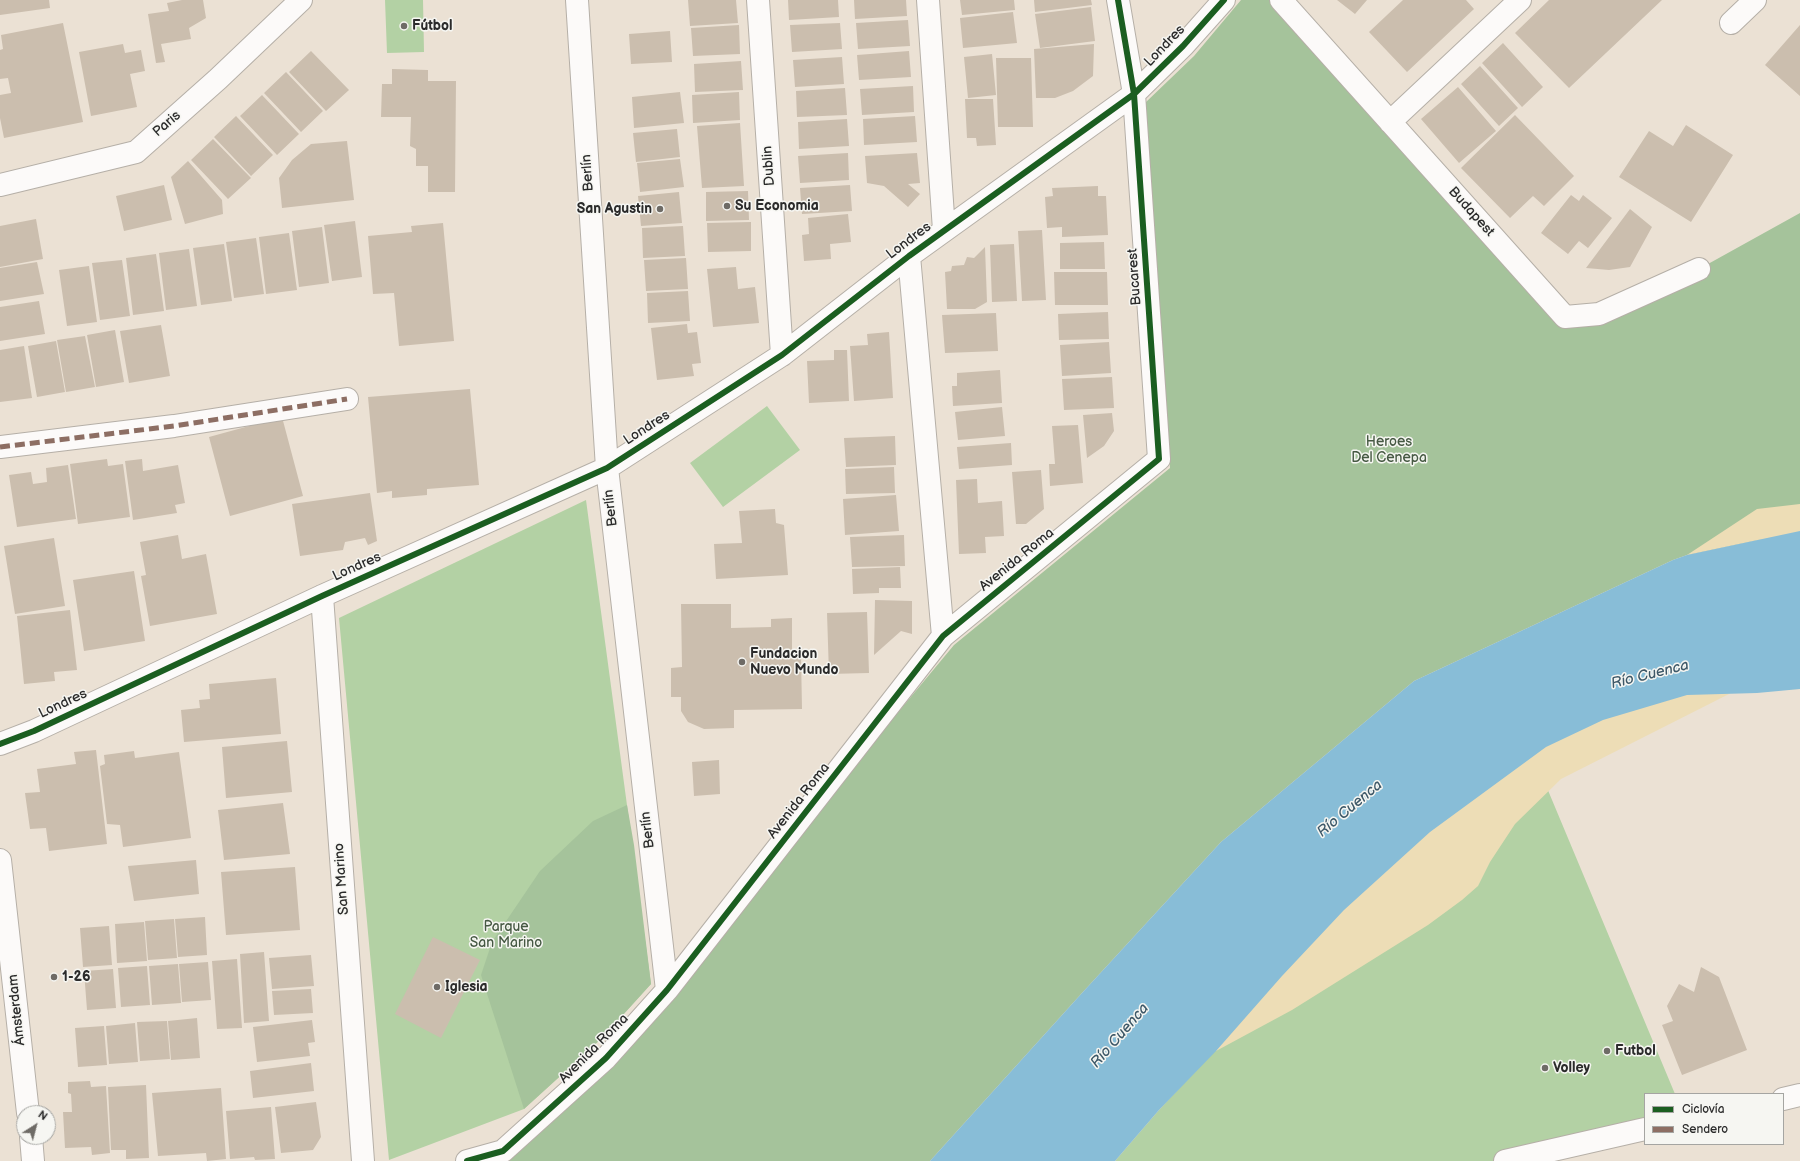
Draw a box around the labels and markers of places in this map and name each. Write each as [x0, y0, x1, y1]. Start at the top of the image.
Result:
place label: Fútbol [412, 18, 453, 34]
marker: Fútbol [399, 21, 409, 31]
place label: Su Economia [735, 198, 819, 214]
place label: San Agustin [577, 201, 652, 217]
marker: Su Economia [722, 201, 732, 211]
marker: San Agustin [655, 204, 665, 214]
place label: Fundacion Nuevo Mundo [750, 646, 838, 678]
marker: Fundacion Nuevo Mundo [737, 657, 747, 667]
place label: 1-26 [62, 969, 90, 985]
marker: 1-26 [49, 972, 59, 982]
place label: Iglesia [445, 979, 488, 995]
marker: Iglesia [432, 982, 442, 992]
place label: Futbol [1615, 1043, 1656, 1059]
marker: Futbol [1602, 1046, 1612, 1056]
place label: Volley [1553, 1060, 1590, 1076]
marker: Volley [1540, 1063, 1550, 1073]

